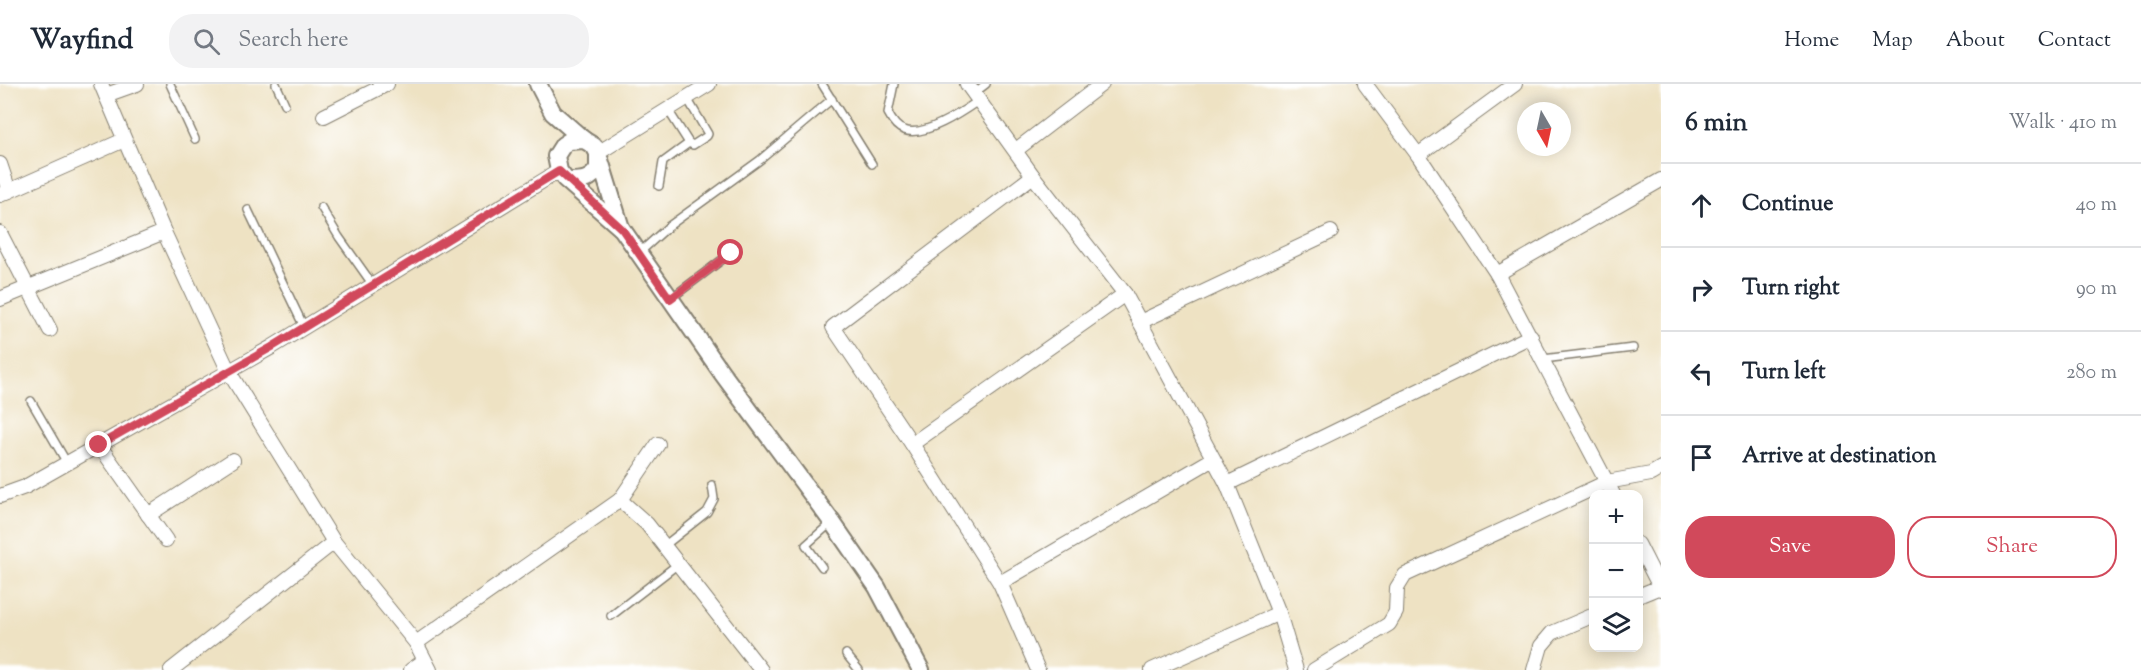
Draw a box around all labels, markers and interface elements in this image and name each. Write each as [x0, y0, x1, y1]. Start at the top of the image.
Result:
search box [169, 14, 589, 68]
text: Wayfind [30, 21, 133, 61]
icon: search [190, 25, 223, 58]
text: Search here [238, 25, 349, 57]
text: Home [1784, 26, 1839, 56]
text: Map [1872, 26, 1913, 56]
text: About [1946, 26, 2005, 56]
text: Contact [2038, 26, 2111, 56]
north arrow [1517, 102, 1571, 156]
text: 6 min [1685, 105, 1748, 142]
text: Walk · 410 m [2008, 109, 2117, 138]
icon: ahead [1685, 189, 1718, 222]
text: Continue [1742, 189, 1833, 221]
text: 40 m [2076, 191, 2117, 220]
route start [717, 239, 743, 265]
icon: right [1685, 273, 1718, 306]
text: Turn right [1742, 273, 1839, 305]
text: 90 m [2076, 275, 2117, 304]
icon: left [1685, 357, 1718, 390]
text: Turn left [1742, 357, 1825, 389]
text: 280 m [2066, 359, 2117, 388]
route end [85, 431, 111, 457]
icon: arrive [1685, 441, 1718, 474]
text: Arrive at destination [1742, 441, 1937, 473]
map controls [1589, 490, 1643, 652]
button: + [1589, 490, 1643, 544]
button: Save [1685, 516, 1895, 578]
button: Share [1907, 516, 2117, 578]
button: − [1589, 544, 1643, 598]
button: layers [1589, 598, 1643, 652]

